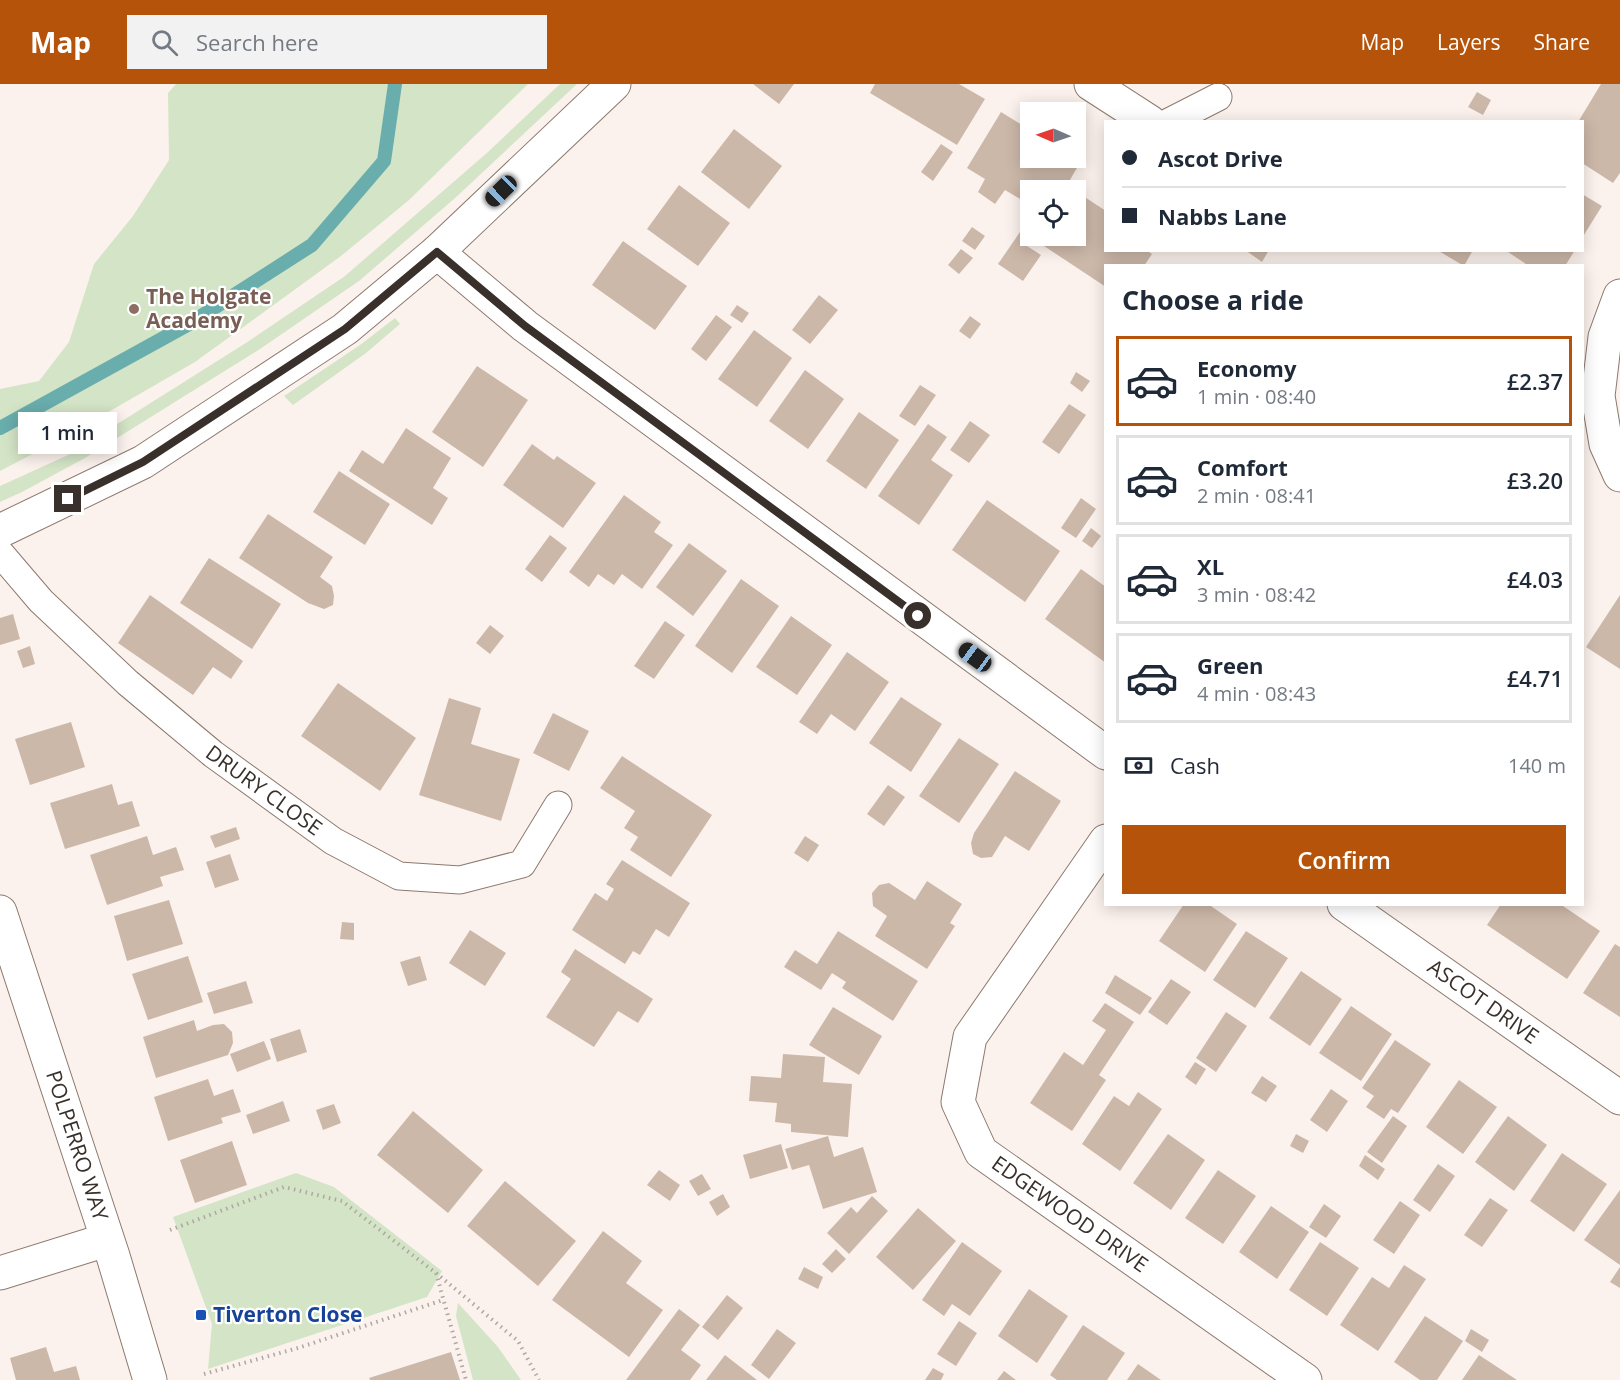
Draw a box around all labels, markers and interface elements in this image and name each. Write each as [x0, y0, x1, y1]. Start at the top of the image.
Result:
search box [127, 15, 547, 69]
text: Map [30, 23, 91, 61]
icon: search [148, 26, 181, 59]
text: Search here [196, 27, 319, 57]
text: Map [1361, 28, 1404, 56]
text: Layers [1437, 28, 1501, 56]
text: Share [1534, 28, 1590, 56]
north arrow [1020, 102, 1086, 168]
map controls [1020, 102, 1086, 246]
text: Ascot Drive [1158, 143, 1283, 173]
car [482, 172, 520, 210]
button: locate [1020, 180, 1086, 246]
text: Nabbs Lane [1158, 201, 1287, 231]
text: Choose a ride [1122, 281, 1304, 318]
place label: The Holgate Academy [146, 282, 271, 334]
marker: The Holgate Academy [127, 302, 141, 316]
text: Economy [1197, 353, 1296, 383]
icon: car [1125, 354, 1179, 408]
text: £2.37 [1507, 366, 1563, 396]
text: 1 min · 08:40 [1197, 383, 1316, 410]
callout: 1 min [19, 412, 118, 454]
text: 1 min [41, 419, 95, 446]
text: Comfort [1197, 452, 1288, 482]
icon: car [1125, 453, 1179, 507]
text: £3.20 [1507, 465, 1563, 495]
text: 2 min · 08:41 [1197, 482, 1316, 509]
route end [54, 485, 81, 512]
text: XL [1197, 551, 1224, 581]
icon: car [1125, 552, 1179, 606]
text: £4.03 [1507, 564, 1563, 594]
text: 3 min · 08:42 [1197, 581, 1316, 608]
route start [904, 602, 931, 629]
car [955, 639, 995, 675]
text: Green [1197, 650, 1263, 680]
icon: car [1125, 651, 1179, 705]
text: £4.71 [1507, 663, 1563, 693]
text: 4 min · 08:43 [1197, 680, 1316, 707]
street label: DRURY CLOSE [200, 738, 328, 842]
icon: cash [1122, 749, 1155, 782]
text: Cash [1170, 750, 1220, 780]
text: 140 m [1508, 752, 1566, 779]
button: Confirm [1122, 825, 1566, 894]
street label: ASCOT DRIVE [1423, 952, 1545, 1050]
street label: POLPERRO WAY [40, 1067, 116, 1224]
street label: EDGEWOOD DRIVE [986, 1149, 1154, 1278]
place label: Tiverton Close [213, 1300, 362, 1328]
marker: Tiverton Close [194, 1308, 208, 1322]

